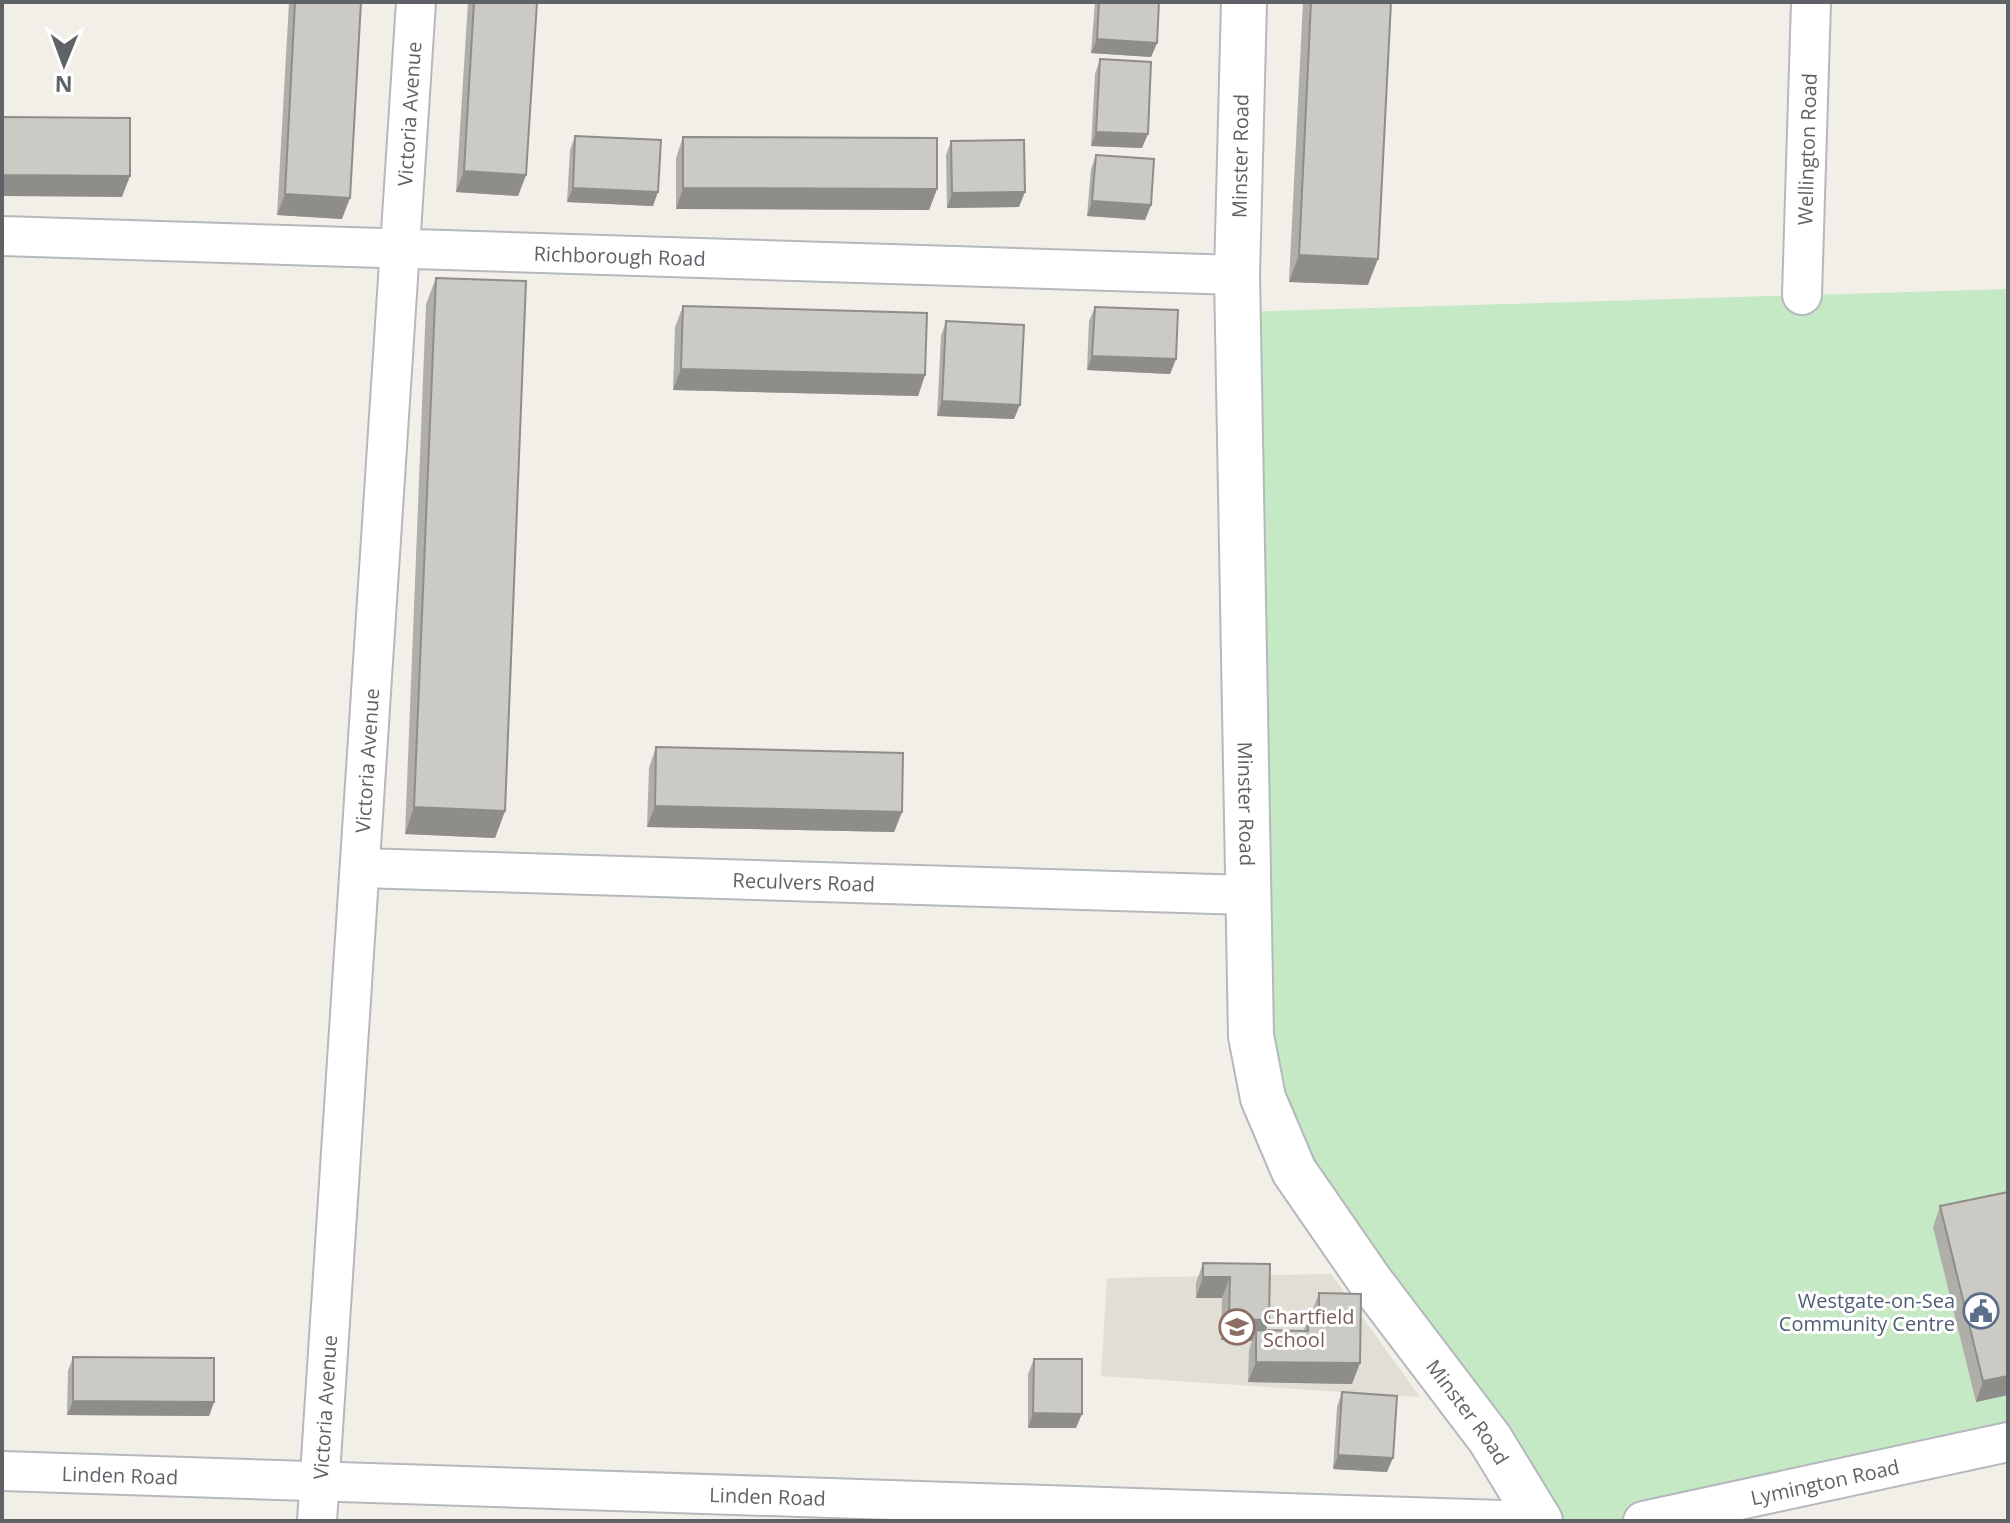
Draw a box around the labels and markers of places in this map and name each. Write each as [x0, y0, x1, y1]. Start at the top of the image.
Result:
place label: Westgate-on-Sea Community Centre [1779, 1287, 1955, 1337]
public building icon: Westgate-on-Sea Community Centre [1962, 1292, 2000, 1330]
place label: Chartfield School [1263, 1303, 1355, 1353]
school or university icon: Chartfield School [1218, 1308, 1256, 1346]

